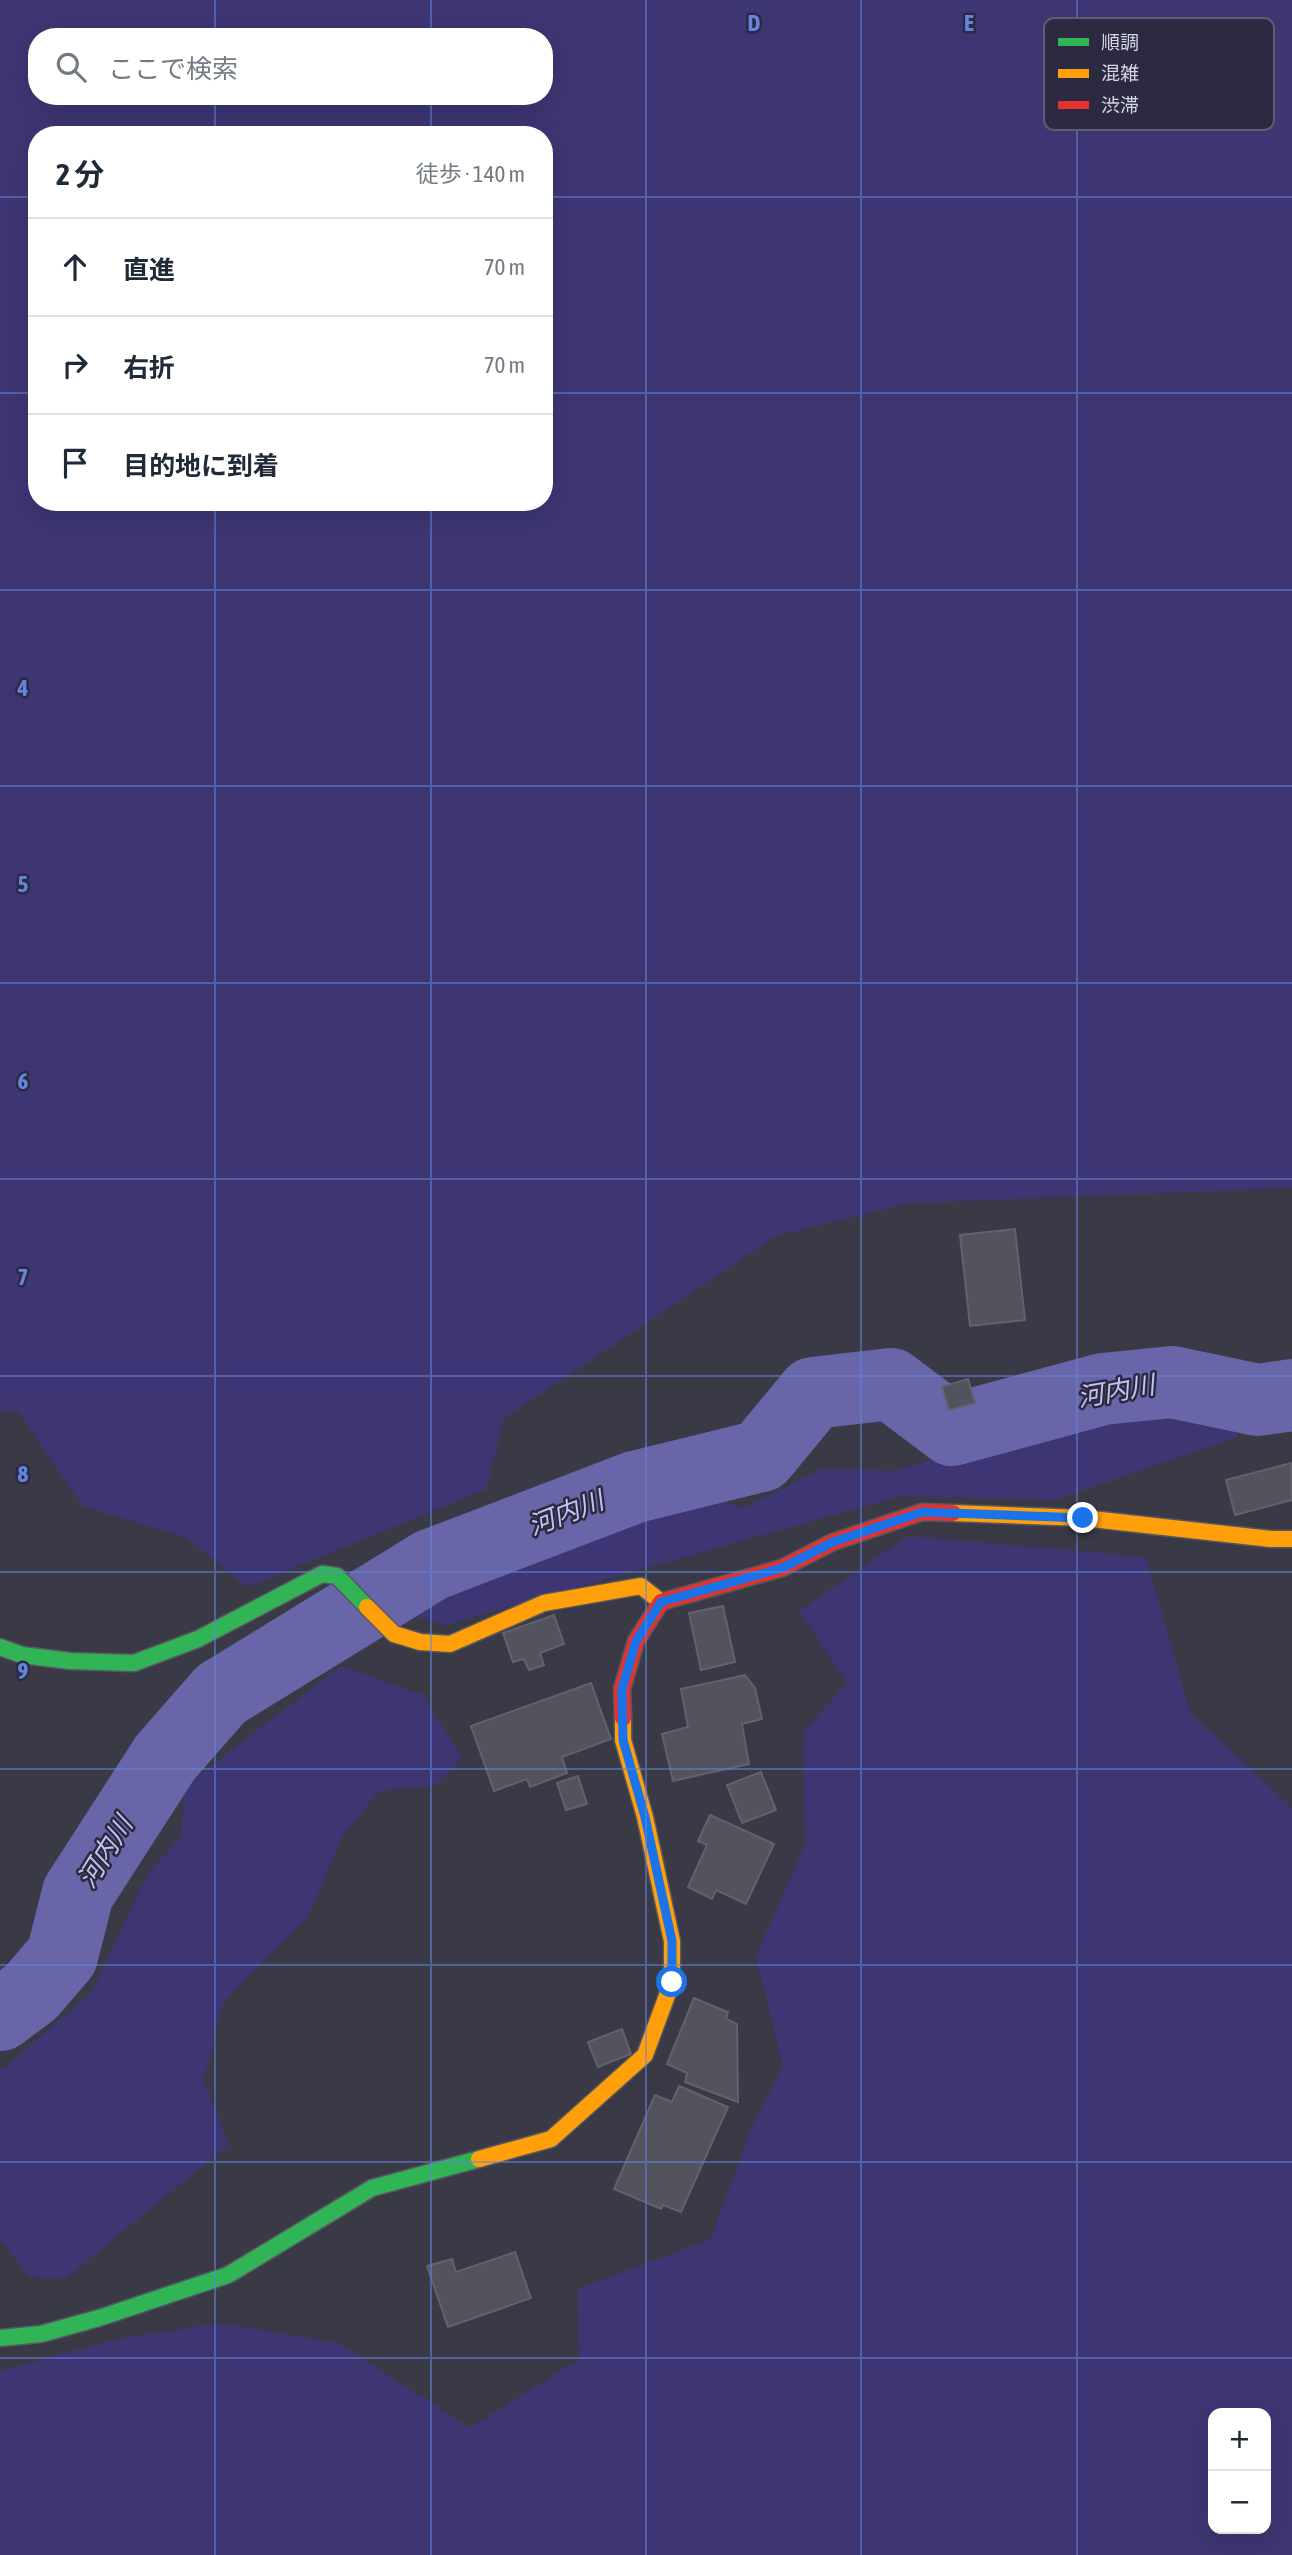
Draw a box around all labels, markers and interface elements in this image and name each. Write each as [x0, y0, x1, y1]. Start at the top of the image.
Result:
text: D [748, 10, 761, 36]
text: E [964, 10, 974, 36]
legend [1044, 18, 1274, 130]
search box [28, 28, 553, 105]
text: 順調 [1101, 31, 1139, 53]
icon: search [52, 48, 90, 86]
text: ここで検索 [108, 54, 238, 84]
text: 混雑 [1101, 62, 1139, 84]
text: 渋滞 [1101, 94, 1139, 116]
text: 2 分 [56, 157, 104, 191]
text: 徒歩 · 140 m [416, 161, 525, 187]
icon: ahead [56, 248, 94, 286]
text: 70 m [484, 254, 525, 280]
text: 直進 [123, 255, 175, 285]
icon: right [56, 346, 94, 384]
text: 70 m [484, 352, 525, 378]
text: 右折 [123, 353, 175, 383]
icon: arrive [56, 444, 94, 482]
text: 目的地に到着 [123, 451, 279, 481]
text: 4 [17, 675, 29, 701]
text: 5 [18, 871, 29, 897]
text: 6 [18, 1068, 29, 1094]
text: 7 [18, 1264, 28, 1290]
water label: 河内川 [1075, 1369, 1160, 1413]
text: 8 [18, 1461, 29, 1487]
water label: 河内川 [524, 1484, 611, 1541]
route end [1067, 1502, 1098, 1533]
text: 9 [18, 1658, 29, 1684]
water label: 河内川 [72, 1808, 140, 1893]
route start [656, 1966, 687, 1997]
map controls [1208, 2408, 1271, 2534]
button: + [1208, 2408, 1271, 2471]
button: − [1208, 2471, 1271, 2534]

